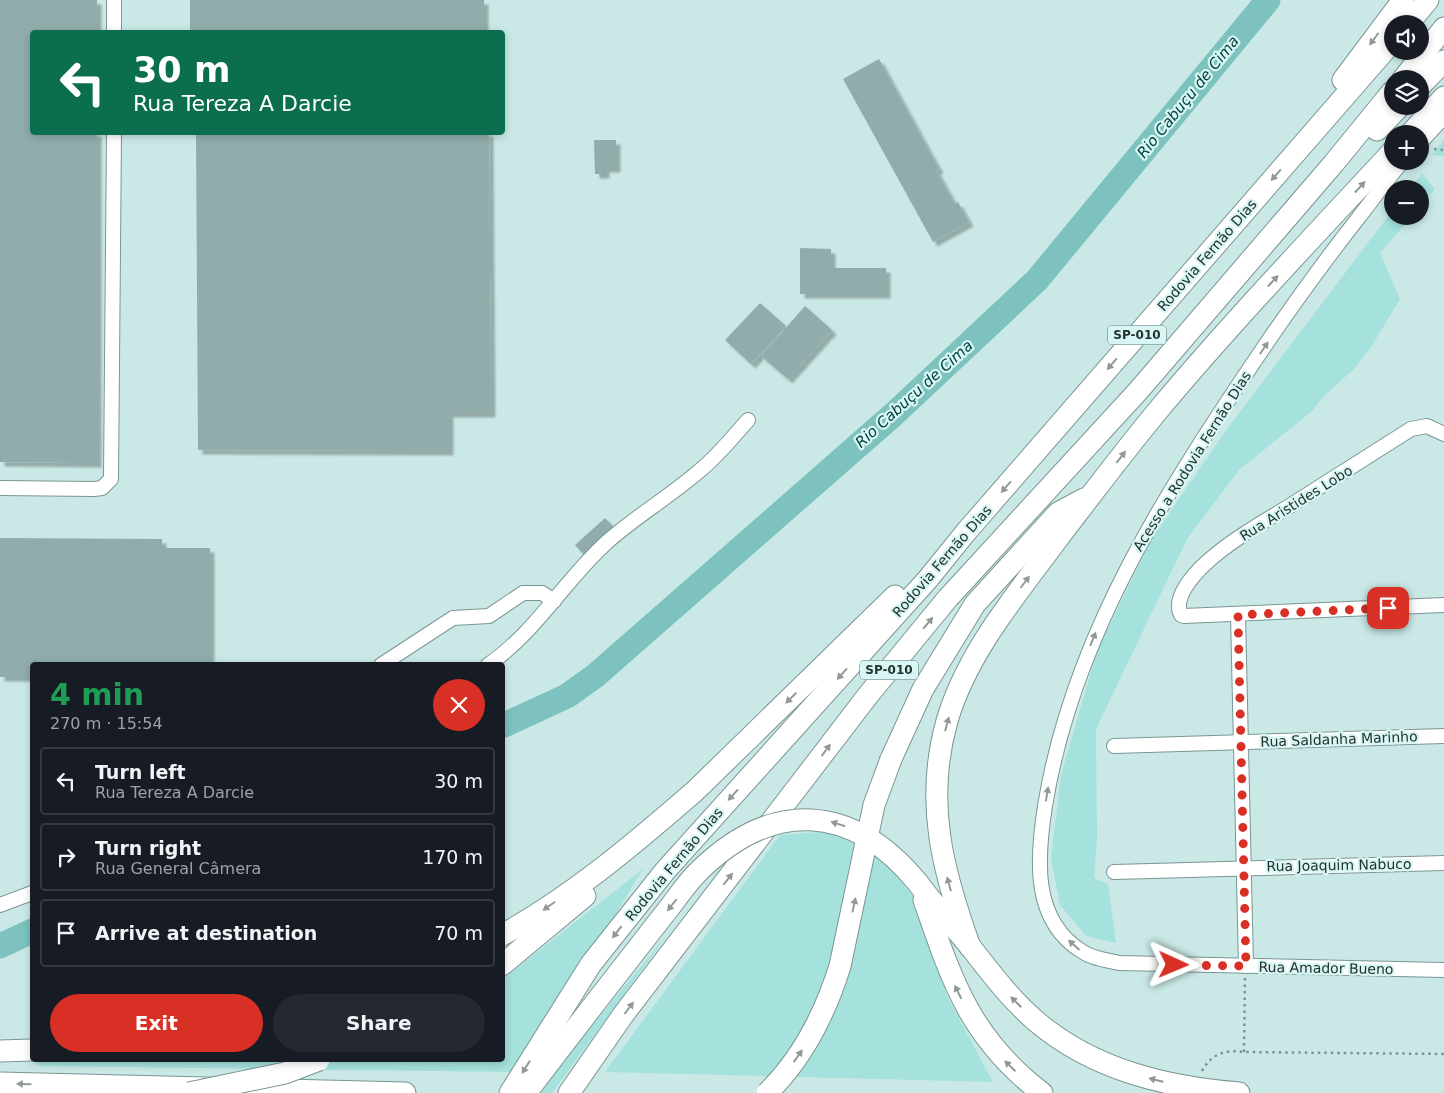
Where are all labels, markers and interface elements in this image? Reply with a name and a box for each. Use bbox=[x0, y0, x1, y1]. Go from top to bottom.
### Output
map controls bbox=[1384, 15, 1429, 225]
button: sound bbox=[1384, 15, 1429, 60]
water label: Rio Cabuçu de Cima bbox=[1133, 32, 1243, 162]
one-way arrow bbox=[1368, 32, 1379, 45]
icon: left bbox=[50, 50, 115, 115]
text: 30 m bbox=[133, 50, 230, 90]
button: layers bbox=[1384, 70, 1429, 115]
text: Rua Tereza A Darcie bbox=[133, 91, 352, 116]
button: + bbox=[1384, 125, 1429, 170]
one-way arrow bbox=[1271, 169, 1282, 181]
button: − bbox=[1384, 180, 1429, 225]
one-way arrow bbox=[1354, 182, 1366, 194]
street label: Rodovia Fernão Dias bbox=[1154, 196, 1260, 314]
one-way arrow bbox=[1267, 276, 1279, 288]
road number: SP-010 bbox=[1108, 326, 1166, 344]
water label: Rio Cabuçu de Cima bbox=[852, 337, 976, 451]
one-way arrow bbox=[1259, 341, 1268, 355]
one-way arrow bbox=[1107, 357, 1118, 370]
street label: Acesso a Rodovia Fernão Dias bbox=[1130, 368, 1254, 554]
one-way arrow bbox=[1116, 451, 1127, 464]
street label: Rua Aristides Lobo bbox=[1237, 462, 1355, 544]
one-way arrow bbox=[1000, 480, 1011, 493]
street label: Rodovia Fernão Dias bbox=[889, 502, 995, 620]
one-way arrow bbox=[1020, 576, 1031, 589]
pin bbox=[1367, 587, 1409, 629]
icon: arrive bbox=[1374, 594, 1402, 622]
one-way arrow bbox=[922, 617, 933, 630]
one-way arrow bbox=[1089, 631, 1097, 646]
road number: SP-010 bbox=[860, 660, 918, 680]
one-way arrow bbox=[836, 668, 848, 680]
text: 4 min bbox=[50, 677, 144, 712]
button: close bbox=[433, 679, 485, 731]
one-way arrow bbox=[785, 692, 797, 704]
text: 270 m · 15:54 bbox=[50, 714, 163, 733]
one-way arrow bbox=[944, 716, 952, 731]
street label: Rua Saldanha Marinho bbox=[1260, 728, 1418, 750]
one-way arrow bbox=[821, 743, 831, 757]
text: Turn left bbox=[95, 761, 186, 783]
icon: left bbox=[52, 767, 80, 795]
text: 30 m bbox=[434, 770, 483, 792]
text: Rua Tereza A Darcie bbox=[95, 783, 254, 802]
one-way arrow bbox=[1044, 786, 1052, 802]
one-way arrow bbox=[727, 789, 739, 801]
street label: Rodovia Fernão Dias bbox=[622, 804, 726, 924]
one-way arrow bbox=[831, 820, 846, 828]
text: Turn right bbox=[95, 837, 201, 859]
icon: right bbox=[52, 843, 80, 871]
text: 170 m bbox=[422, 846, 483, 868]
street label: Rua Joaquim Nabuco bbox=[1266, 856, 1412, 874]
text: Rua General Câmera bbox=[95, 859, 261, 878]
one-way arrow bbox=[722, 873, 733, 886]
one-way arrow bbox=[944, 877, 952, 892]
one-way arrow bbox=[850, 896, 858, 912]
one-way arrow bbox=[667, 898, 678, 911]
one-way arrow bbox=[542, 901, 556, 911]
icon: arrive bbox=[52, 919, 80, 947]
text: Arrive at destination bbox=[95, 922, 317, 944]
text: 70 m bbox=[434, 922, 483, 944]
one-way arrow bbox=[611, 925, 622, 938]
position arrow bbox=[1147, 938, 1199, 990]
one-way arrow bbox=[1069, 939, 1081, 951]
street label: Rua Amador Bueno bbox=[1258, 959, 1394, 977]
one-way arrow bbox=[954, 985, 962, 999]
button: Exit bbox=[50, 994, 263, 1052]
button: Share bbox=[273, 994, 485, 1052]
one-way arrow bbox=[1011, 996, 1023, 1008]
one-way arrow bbox=[623, 1002, 634, 1015]
one-way arrow bbox=[793, 1049, 803, 1063]
one-way arrow bbox=[521, 1060, 531, 1074]
one-way arrow bbox=[1004, 1060, 1016, 1072]
one-way arrow bbox=[1148, 1076, 1163, 1084]
one-way arrow bbox=[16, 1080, 32, 1088]

